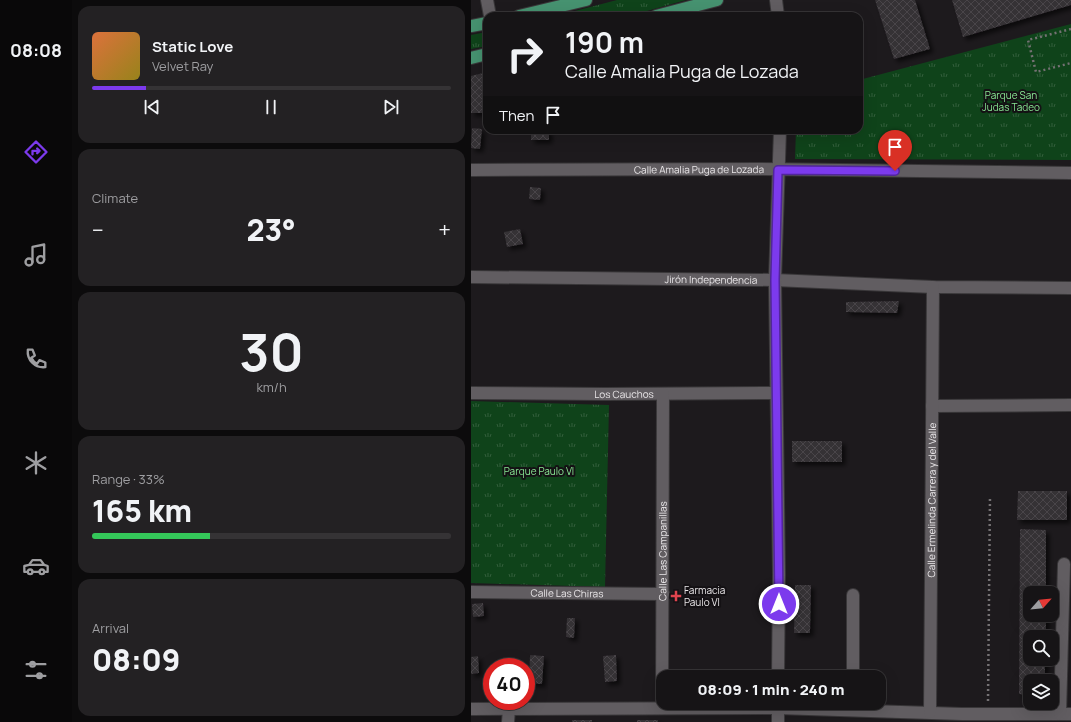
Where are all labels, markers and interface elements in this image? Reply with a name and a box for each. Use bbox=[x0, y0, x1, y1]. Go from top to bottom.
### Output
text: 190 m bbox=[565, 23, 644, 61]
icon: right bbox=[499, 28, 551, 80]
text: Static Love bbox=[152, 36, 233, 57]
text: 08:08 bbox=[10, 38, 62, 62]
text: Velvet Ray bbox=[152, 57, 213, 75]
text: Calle Amalia Puga de Lozada bbox=[565, 59, 799, 83]
park label: Parque San Judas Tadeo bbox=[982, 88, 1040, 114]
icon: previous bbox=[141, 96, 163, 118]
icon: pause bbox=[260, 96, 282, 118]
icon: next bbox=[380, 96, 402, 118]
icon: arrive bbox=[542, 104, 564, 126]
text: Then bbox=[499, 105, 534, 126]
pin bbox=[878, 130, 912, 171]
icon: arrive bbox=[884, 136, 906, 158]
icon: directions bbox=[22, 138, 50, 166]
street label: Calle Amalia Puga de Lozada bbox=[634, 162, 764, 176]
text: Climate bbox=[92, 189, 138, 207]
text: 23° bbox=[246, 209, 296, 250]
text: − bbox=[92, 215, 104, 245]
text: + bbox=[438, 215, 451, 245]
icon: music bbox=[22, 241, 50, 269]
street label: Jirón Independencia bbox=[665, 272, 757, 287]
text: 30 bbox=[239, 316, 304, 387]
icon: phone bbox=[22, 345, 50, 373]
text: km/h bbox=[256, 378, 287, 396]
street label: Los Cauchos bbox=[594, 387, 654, 401]
street label: Calle Ermelinda Carrera y del Valle bbox=[924, 422, 939, 577]
icon: climate bbox=[22, 449, 50, 477]
park label: Parque Paulo Vl bbox=[504, 464, 574, 478]
text: Range · 33% bbox=[92, 470, 165, 488]
text: 165 km bbox=[92, 490, 192, 531]
street label: Calle Las Campanillas bbox=[655, 501, 670, 601]
icon: car bbox=[22, 552, 50, 580]
place label: Farmacia Paulo VI bbox=[684, 583, 725, 609]
position arrow bbox=[758, 583, 800, 625]
street label: Calle Las Chiras bbox=[530, 586, 604, 600]
north arrow bbox=[1023, 586, 1059, 622]
map controls bbox=[1023, 586, 1059, 710]
marker: Farmacia Paulo VI bbox=[671, 591, 681, 601]
text: Arrival bbox=[92, 619, 129, 637]
button: search bbox=[1023, 630, 1059, 666]
text: 08:09 bbox=[92, 639, 181, 680]
icon: filters bbox=[22, 656, 50, 684]
speed limit sign: 40 bbox=[483, 658, 535, 710]
button: layers bbox=[1023, 674, 1059, 710]
text: 08:09 · 1 min · 240 m bbox=[697, 679, 845, 700]

